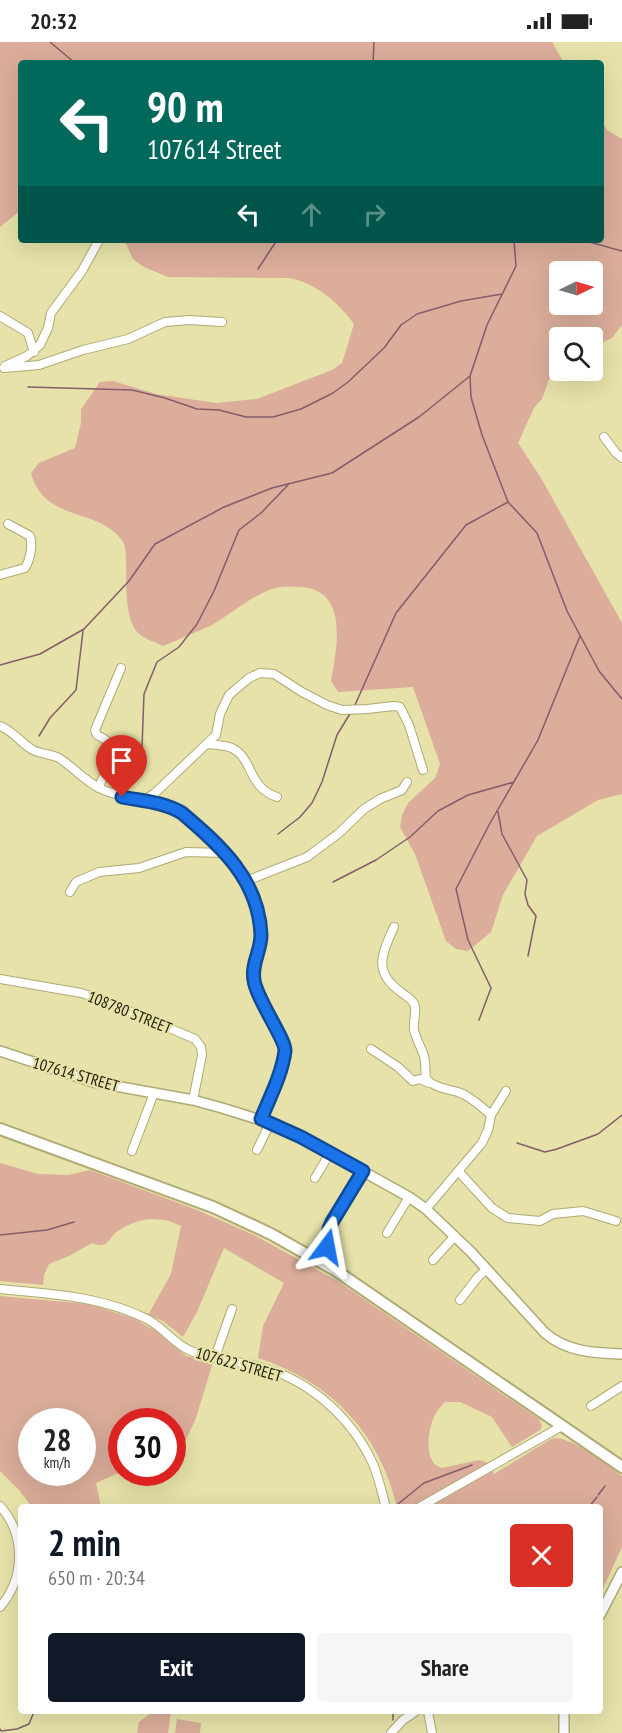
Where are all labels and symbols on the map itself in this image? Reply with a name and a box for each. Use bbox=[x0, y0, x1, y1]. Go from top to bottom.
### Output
north arrow bbox=[549, 261, 603, 315]
pin bbox=[96, 735, 147, 797]
street label: 108780 STREET bbox=[85, 986, 175, 1038]
street label: 107614 STREET bbox=[30, 1052, 122, 1096]
position arrow bbox=[295, 1215, 359, 1279]
street label: 107622 STREET bbox=[193, 1342, 285, 1386]
speed limit sign: 30 bbox=[108, 1408, 186, 1486]

